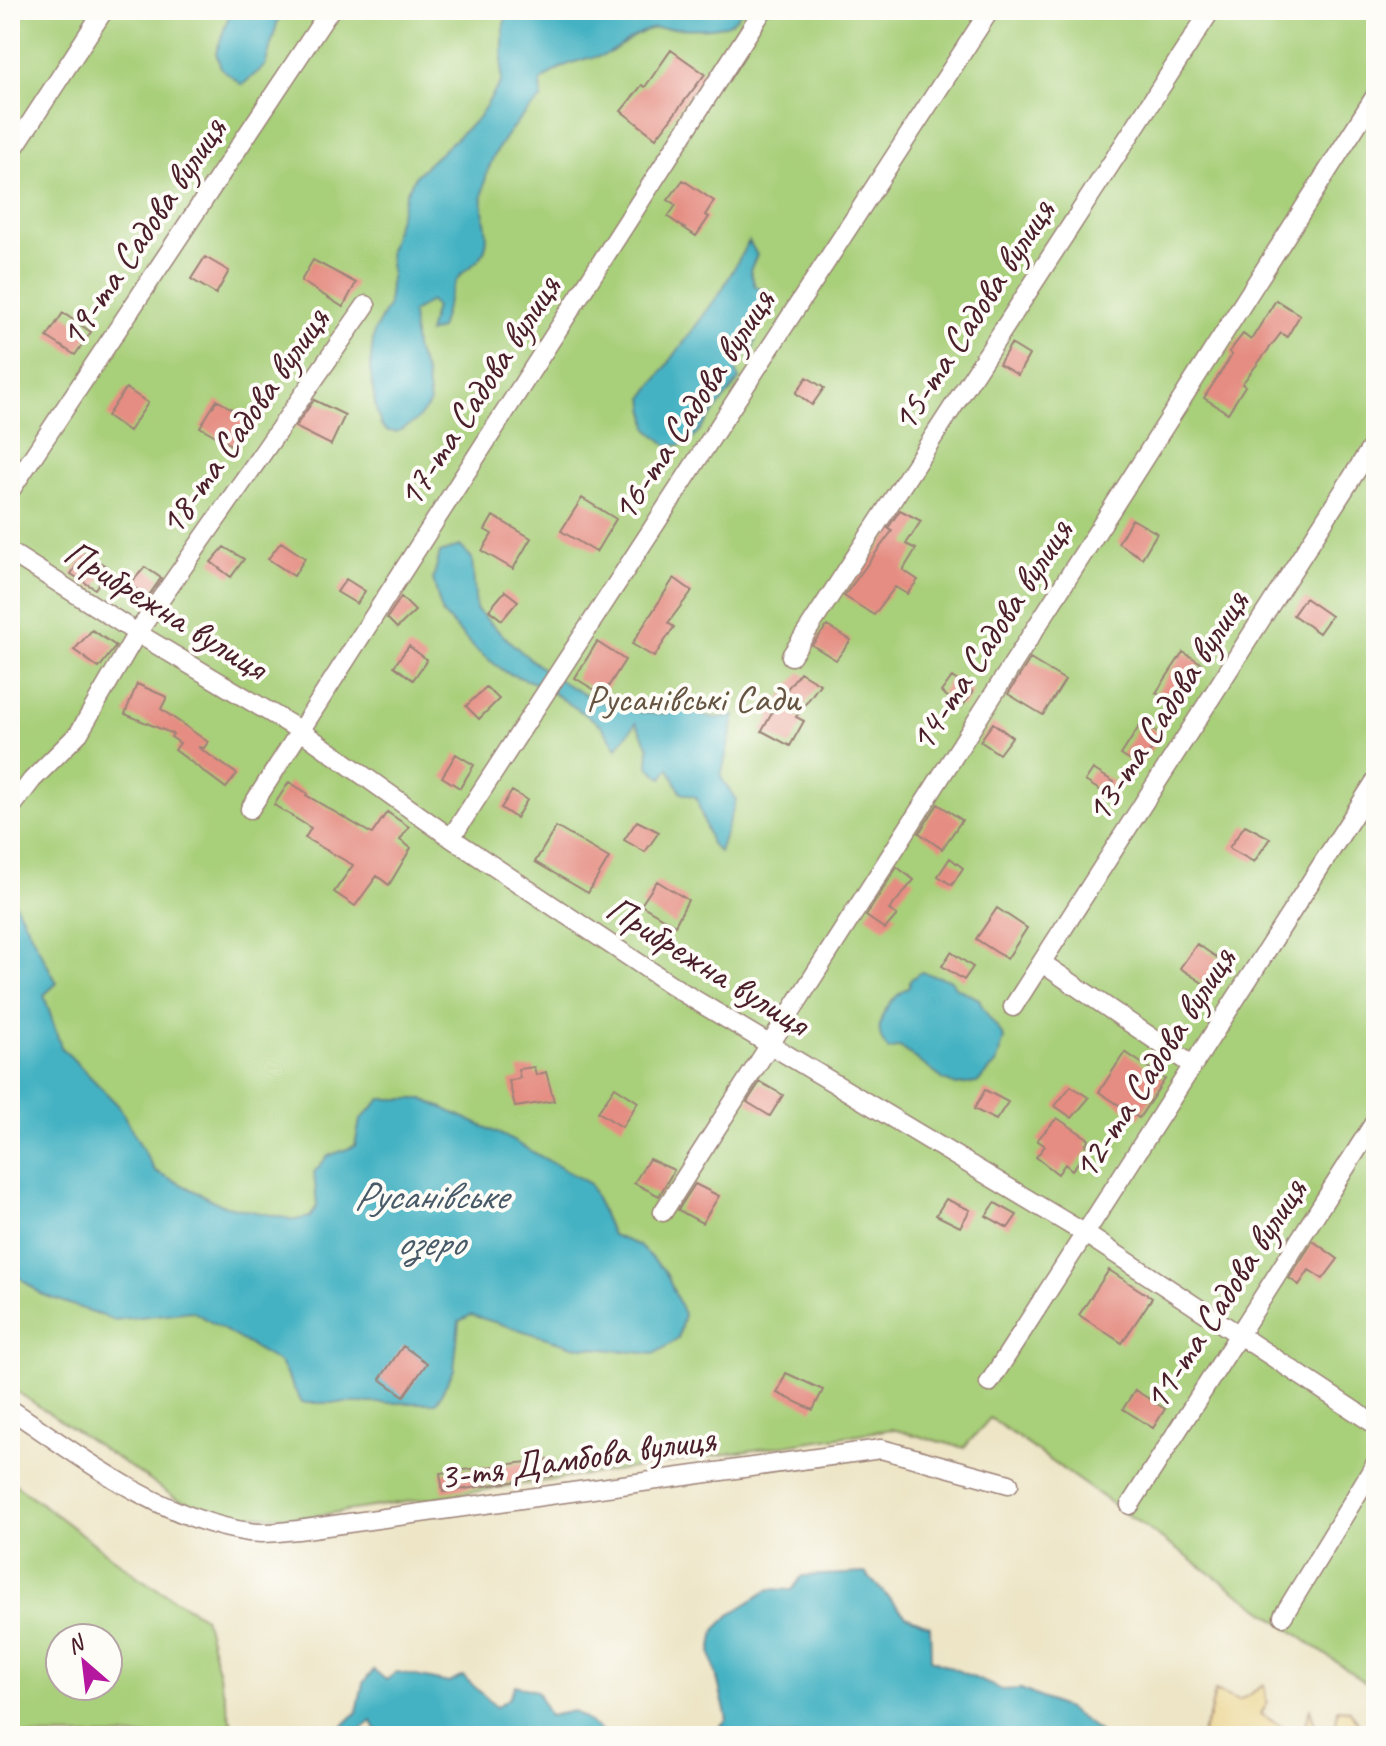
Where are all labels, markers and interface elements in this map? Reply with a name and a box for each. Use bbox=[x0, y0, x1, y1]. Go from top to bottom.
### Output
street label: 19-та Садова вулиця bbox=[48, 107, 237, 356]
street label: 15-та Садова вулиця bbox=[880, 189, 1066, 440]
street label: 17-та Садова вулиця bbox=[386, 265, 572, 516]
street label: 16-та Садова вулиця bbox=[600, 279, 786, 530]
street label: 18-та Садова вулиця bbox=[147, 297, 340, 544]
street label: 14-та Садова вулиця bbox=[898, 509, 1084, 760]
street label: Прибрежна вулиця bbox=[56, 528, 278, 692]
street label: 13-та Садова вулиця bbox=[1074, 580, 1260, 831]
park label: Русанівські Сади bbox=[586, 675, 802, 722]
street label: Прибрежна вулиця bbox=[598, 884, 820, 1048]
street label: 12-та Садова вулиця bbox=[1061, 937, 1247, 1188]
street label: 11-та Садова вулиця bbox=[1132, 1168, 1318, 1419]
water label: Русанівське озеро bbox=[354, 1171, 512, 1267]
street label: 3-тя Дамбова вулиця bbox=[436, 1415, 719, 1500]
north arrow bbox=[44, 1622, 124, 1702]
text: N bbox=[62, 1628, 91, 1661]

